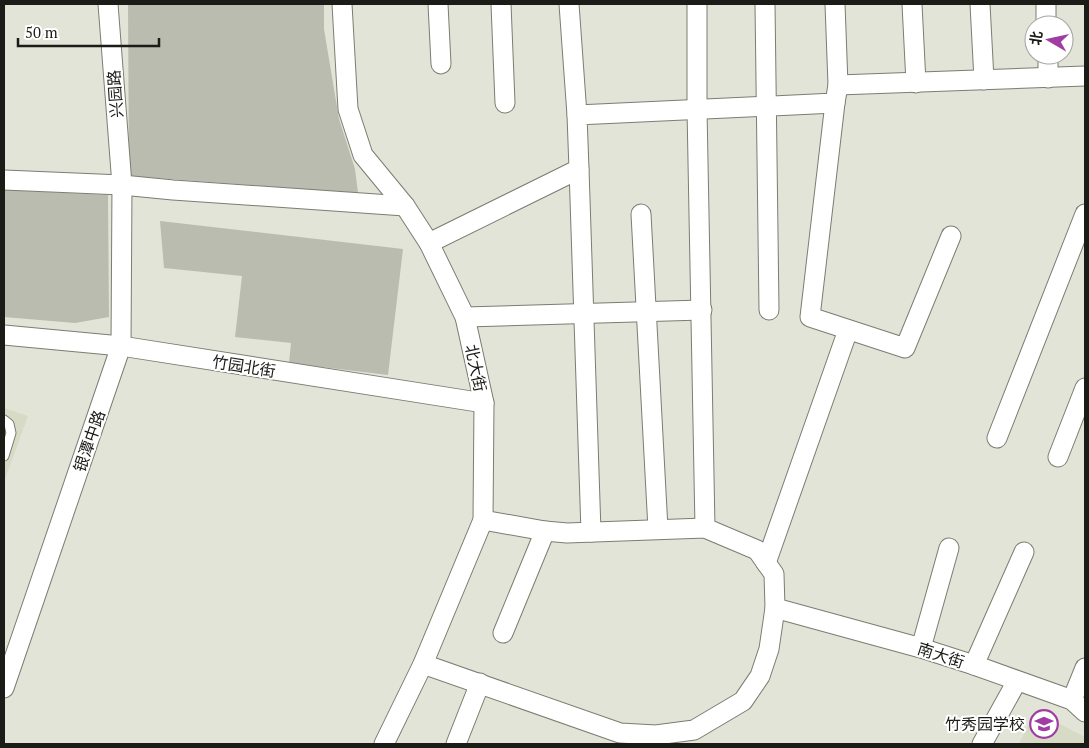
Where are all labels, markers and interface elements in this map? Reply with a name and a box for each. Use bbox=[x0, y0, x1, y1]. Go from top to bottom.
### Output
scale bar bbox=[18, 15, 159, 47]
north arrow bbox=[1024, 15, 1074, 65]
text: 50 m bbox=[25, 22, 58, 42]
text: 北 bbox=[1025, 29, 1046, 46]
street label: 兴园路 bbox=[102, 69, 128, 119]
street label: 北大街 bbox=[460, 342, 492, 394]
street label: 竹园北街 bbox=[211, 350, 277, 382]
street label: 银潭中路 bbox=[68, 407, 110, 475]
street label: 南大街 bbox=[915, 637, 967, 673]
school or university icon: 竹秀园学校 bbox=[1029, 709, 1059, 739]
place label: 竹秀园学校 bbox=[945, 713, 1025, 735]

